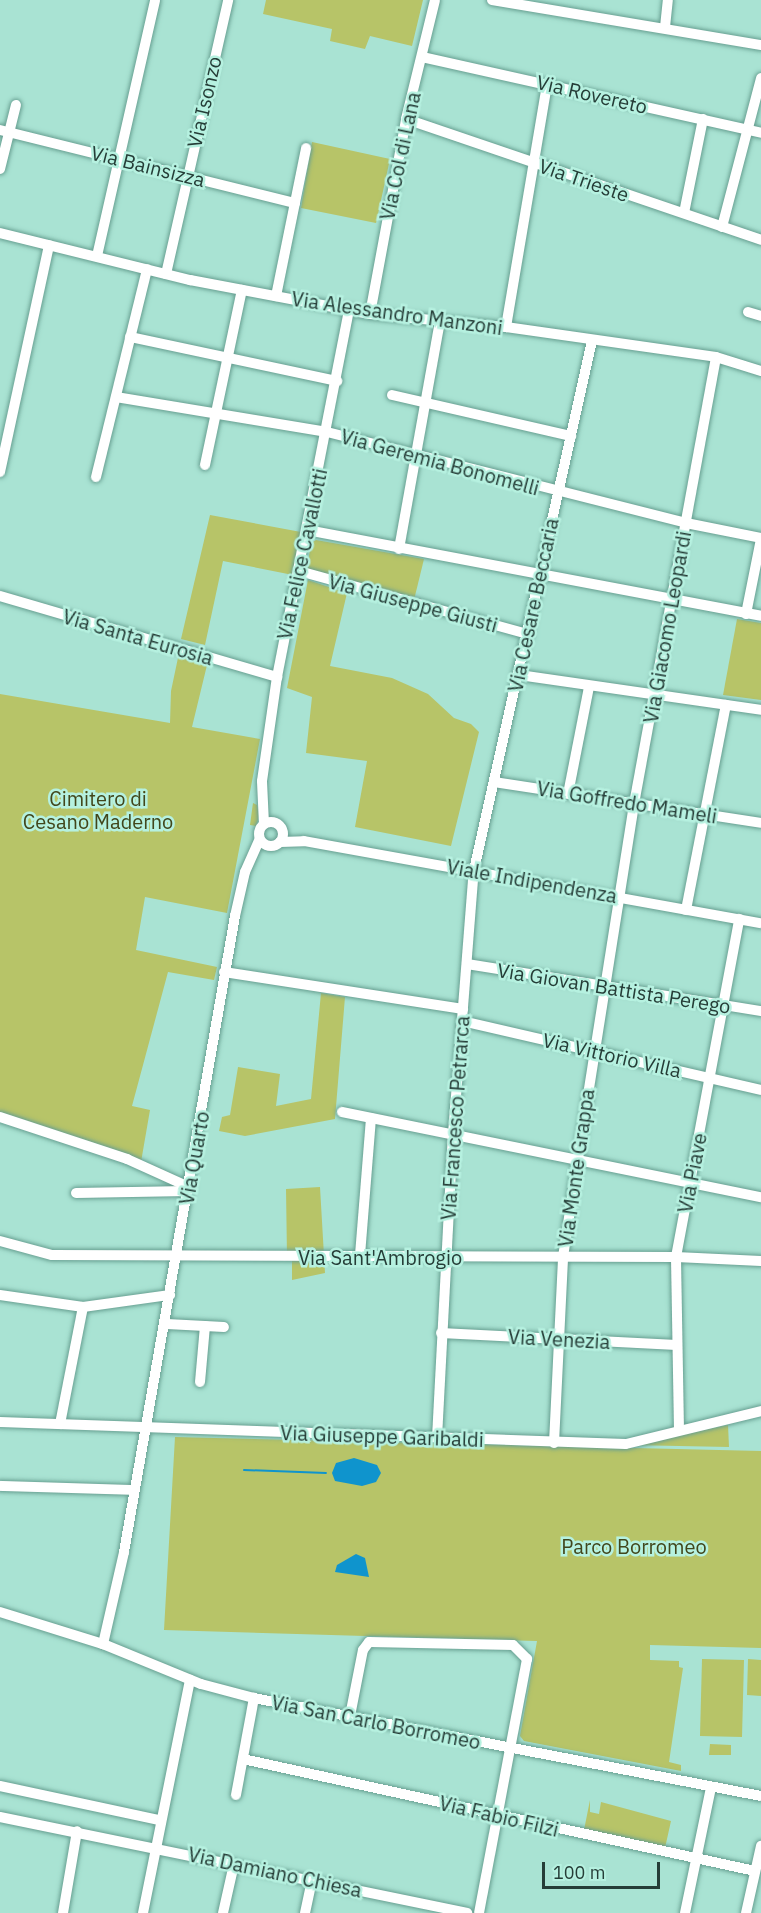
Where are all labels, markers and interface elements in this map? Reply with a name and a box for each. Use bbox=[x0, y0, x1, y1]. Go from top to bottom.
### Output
street label: Via Isonzo bbox=[182, 54, 226, 150]
street label: Via Rovereto bbox=[534, 70, 650, 118]
street label: Via Col di Lana bbox=[375, 90, 425, 222]
street label: Via Bainsizza bbox=[88, 140, 208, 192]
street label: Via Trieste bbox=[536, 153, 632, 207]
street label: Via Alessandro Manzoni bbox=[290, 286, 504, 340]
street label: Via Geremia Bonomelli bbox=[338, 424, 542, 500]
street label: Via Felice Cavallotti bbox=[272, 466, 332, 642]
street label: Via Cesare Beccaria bbox=[503, 516, 563, 694]
street label: Via Giacomo Leopardi bbox=[638, 529, 696, 725]
street label: Via Giuseppe Giusti bbox=[326, 569, 500, 637]
street label: Via Santa Eurosia bbox=[60, 604, 216, 670]
street label: Via Goffredo Mameli bbox=[535, 776, 719, 828]
park label: Cimitero di Cesano Maderno bbox=[23, 787, 173, 834]
street label: Viale Indipendenza bbox=[445, 854, 619, 908]
street label: Via Giovan Battista Perego bbox=[496, 958, 732, 1018]
street label: Via Francesco Petrarca bbox=[436, 1015, 474, 1221]
street label: Via Vittorio Villa bbox=[540, 1027, 684, 1083]
street label: Via Monte Grappa bbox=[553, 1087, 599, 1249]
street label: Via Quarto bbox=[174, 1109, 214, 1207]
street label: Via Piave bbox=[673, 1131, 711, 1215]
street label: Via Sant'Ambrogio bbox=[298, 1245, 462, 1269]
street label: Via Venezia bbox=[507, 1324, 611, 1354]
street label: Via Giuseppe Garibaldi bbox=[280, 1420, 484, 1452]
park label: Parco Borromeo bbox=[561, 1534, 707, 1558]
street label: Via San Carlo Borromeo bbox=[269, 1690, 483, 1754]
street label: Via Fabio Filzi bbox=[437, 1791, 561, 1841]
street label: Via Damiano Chiesa bbox=[186, 1842, 364, 1902]
scale bar bbox=[545, 1850, 664, 1888]
text: 100 m bbox=[553, 1861, 605, 1884]

